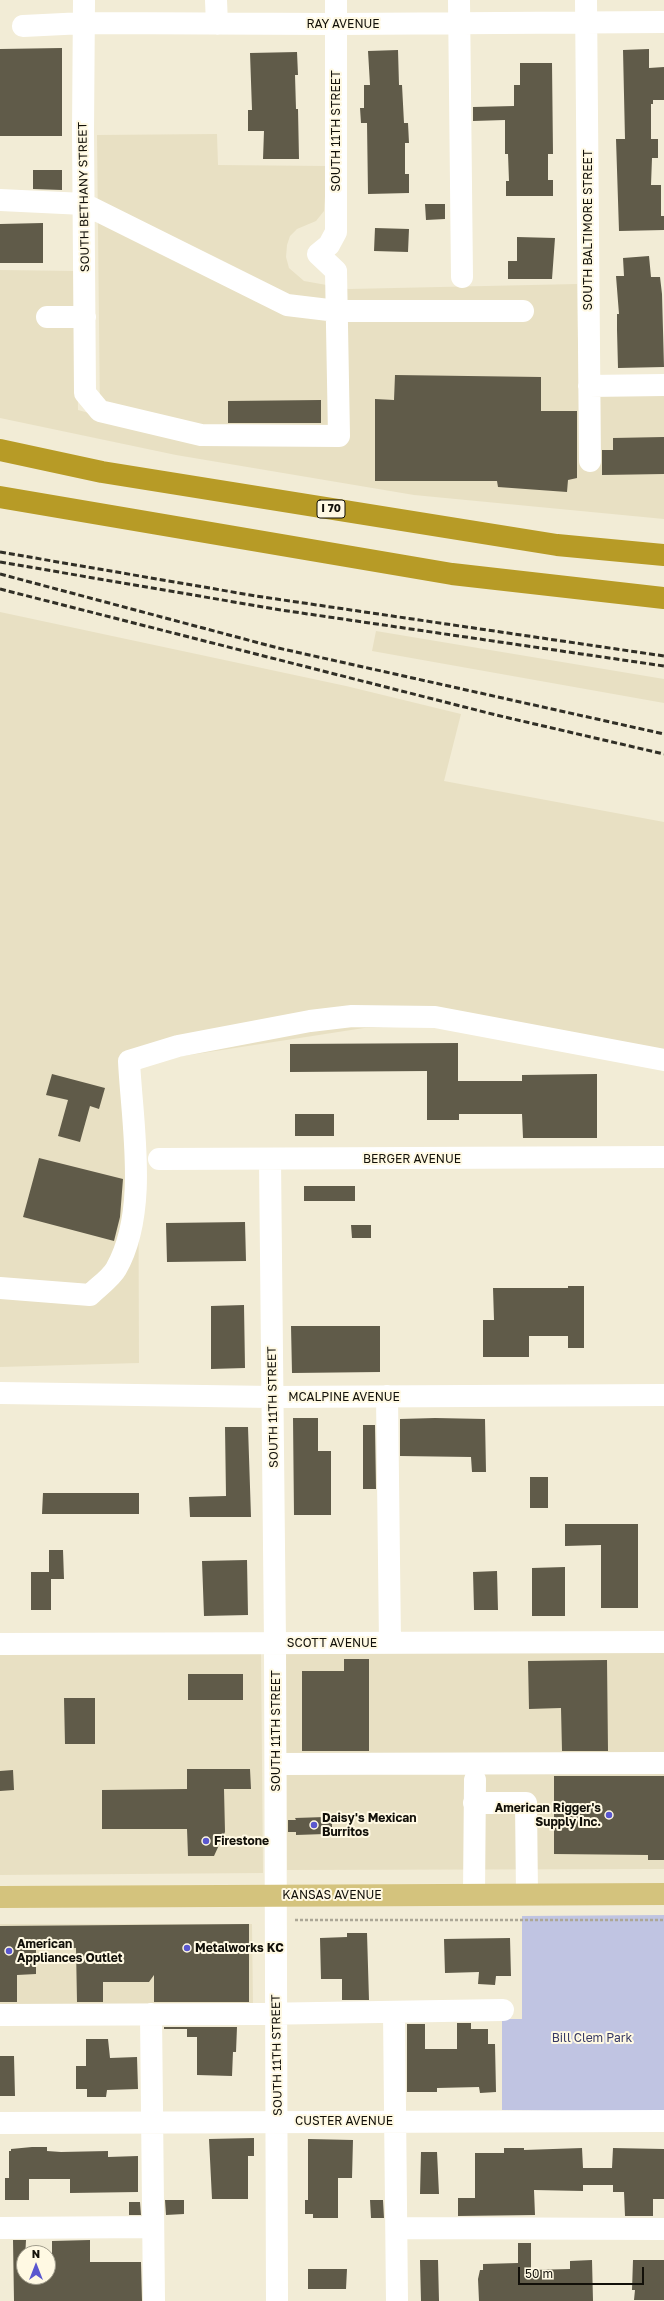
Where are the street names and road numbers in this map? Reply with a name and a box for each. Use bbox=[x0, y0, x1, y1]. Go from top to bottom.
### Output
street label: RAY AVENUE bbox=[306, 17, 380, 31]
street label: SOUTH 11TH STREET bbox=[329, 70, 343, 192]
street label: SOUTH BETHANY STREET bbox=[75, 122, 93, 272]
street label: SOUTH BALTIMORE STREET bbox=[581, 150, 595, 310]
road number: I 70 bbox=[317, 500, 345, 518]
street label: BERGER AVENUE bbox=[363, 1152, 461, 1166]
street label: SOUTH 11TH STREET bbox=[265, 1346, 281, 1468]
street label: MCALPINE AVENUE bbox=[288, 1390, 400, 1404]
street label: SCOTT AVENUE bbox=[287, 1636, 377, 1650]
street label: SOUTH 11TH STREET bbox=[269, 1670, 283, 1792]
street label: KANSAS AVENUE bbox=[282, 1888, 382, 1902]
street label: SOUTH 11TH STREET bbox=[269, 1994, 285, 2116]
street label: CUSTER AVENUE bbox=[295, 2114, 393, 2128]

